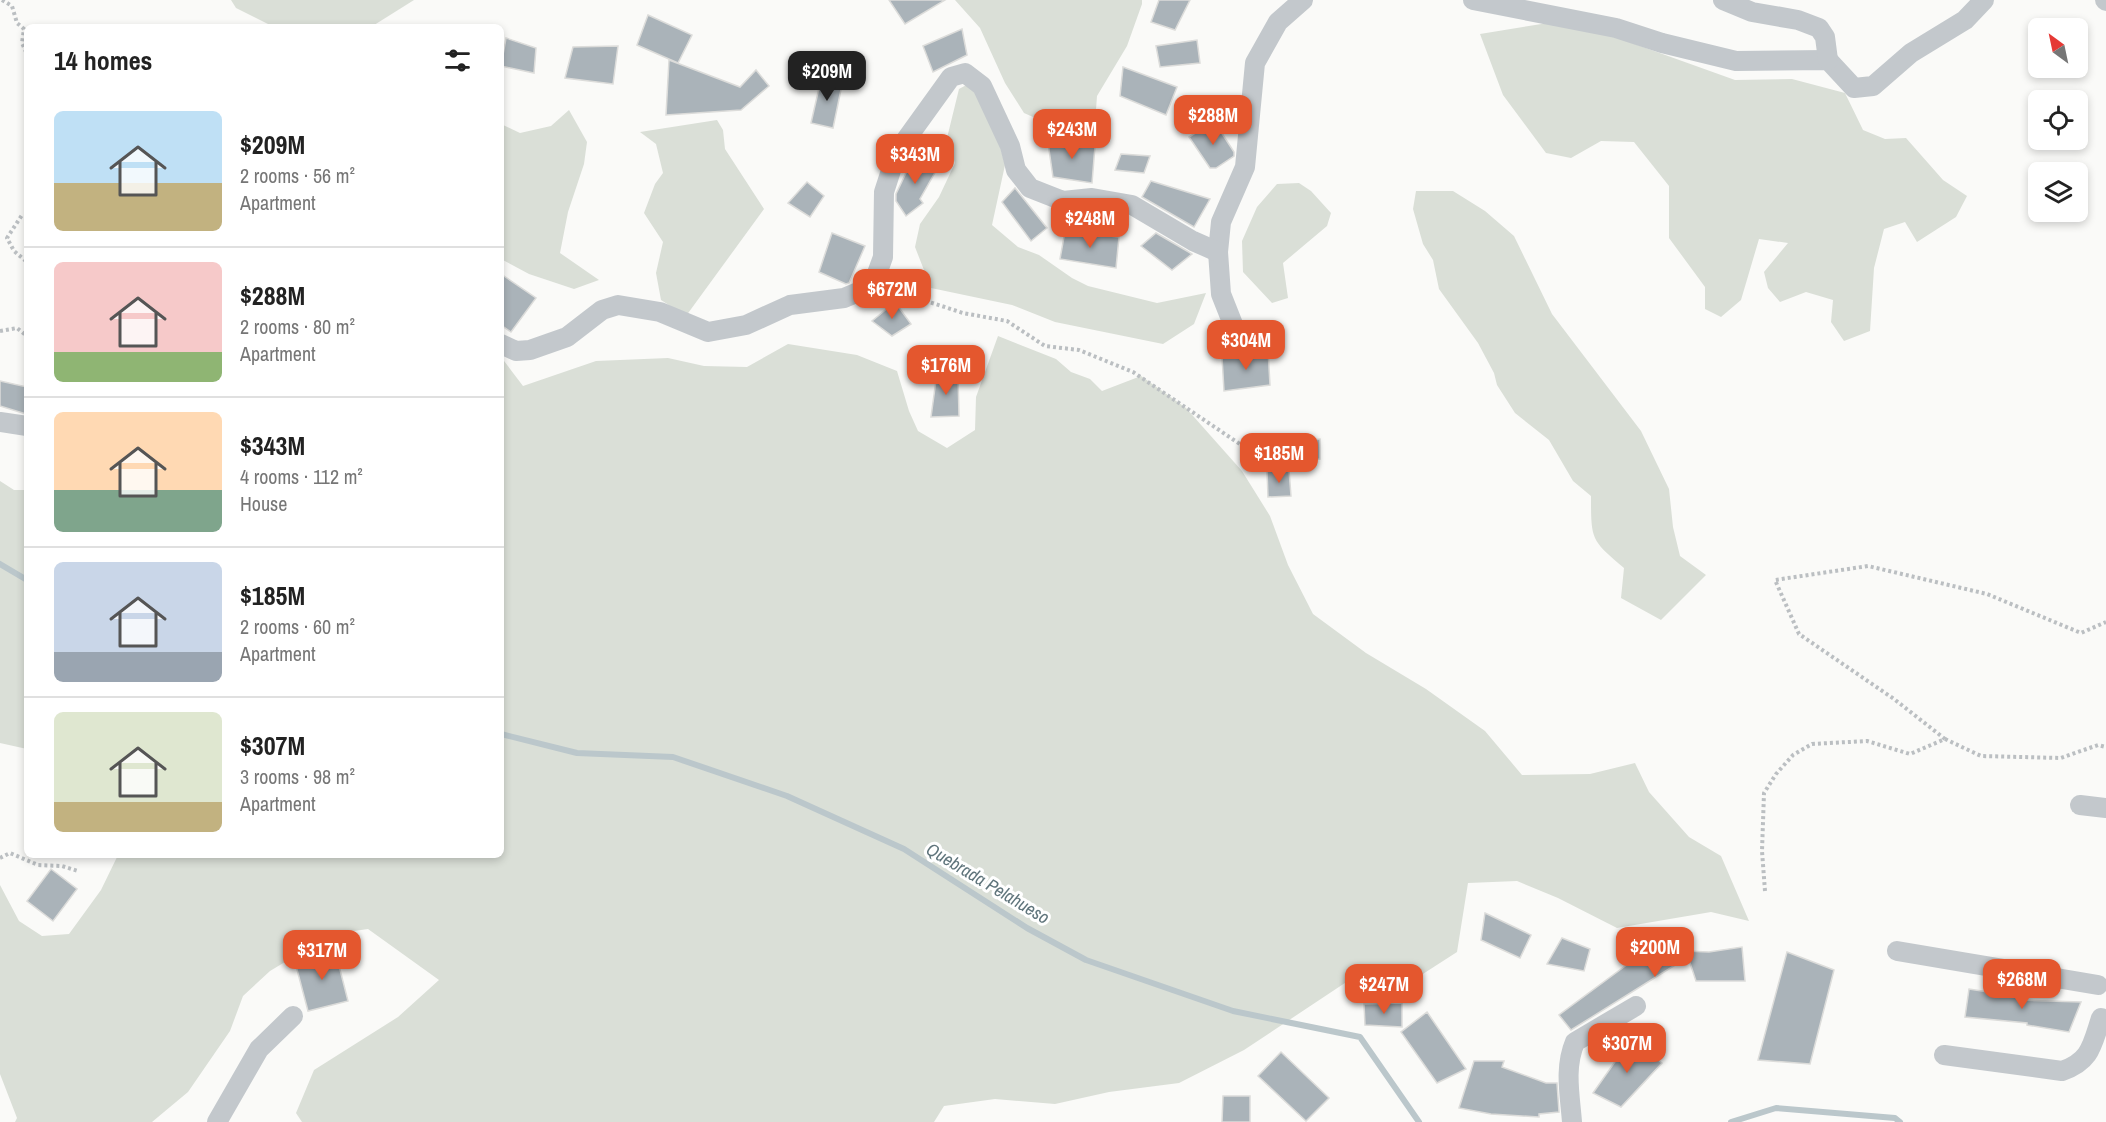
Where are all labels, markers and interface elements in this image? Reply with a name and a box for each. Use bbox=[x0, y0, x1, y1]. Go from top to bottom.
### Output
north arrow bbox=[2028, 18, 2088, 78]
map controls bbox=[2028, 18, 2088, 222]
text: 14 homes bbox=[54, 43, 152, 78]
icon: filters bbox=[441, 44, 474, 77]
pin: $209M bbox=[785, 51, 869, 102]
text: $209M bbox=[802, 57, 852, 84]
button: locate bbox=[2028, 90, 2088, 150]
pin: $288M bbox=[1171, 95, 1255, 146]
text: $288M bbox=[1188, 101, 1238, 128]
pin: $243M bbox=[1030, 109, 1114, 160]
text: $243M bbox=[1047, 115, 1097, 142]
text: $209M bbox=[240, 127, 305, 162]
pin: $343M bbox=[873, 134, 957, 185]
icon: home bbox=[102, 135, 174, 207]
text: $343M bbox=[890, 140, 940, 167]
text: 2 rooms · 56 m² bbox=[240, 162, 355, 189]
button: layers bbox=[2028, 162, 2088, 222]
text: Apartment bbox=[240, 189, 316, 216]
pin: $248M bbox=[1048, 198, 1132, 249]
text: $248M bbox=[1065, 204, 1115, 231]
pin: $672M bbox=[850, 269, 934, 320]
text: $672M bbox=[867, 275, 917, 302]
text: $288M bbox=[240, 278, 305, 313]
icon: home bbox=[102, 286, 174, 358]
text: 2 rooms · 80 m² bbox=[240, 313, 355, 340]
pin: $304M bbox=[1204, 320, 1288, 371]
text: $304M bbox=[1221, 326, 1271, 353]
text: Apartment bbox=[240, 340, 316, 367]
pin: $176M bbox=[904, 345, 988, 396]
text: $176M bbox=[921, 351, 971, 378]
text: $343M bbox=[240, 428, 305, 463]
pin: $185M bbox=[1237, 433, 1321, 484]
icon: home bbox=[102, 436, 174, 508]
text: $185M bbox=[1254, 439, 1304, 466]
text: 4 rooms · 112 m² bbox=[240, 463, 363, 490]
text: House bbox=[240, 490, 287, 517]
text: $185M bbox=[240, 578, 305, 613]
icon: home bbox=[102, 586, 174, 658]
text: 2 rooms · 60 m² bbox=[240, 613, 355, 640]
text: Apartment bbox=[240, 640, 316, 667]
text: $307M bbox=[240, 728, 305, 763]
icon: home bbox=[102, 736, 174, 808]
text: 3 rooms · 98 m² bbox=[240, 763, 355, 790]
text: Apartment bbox=[240, 790, 316, 817]
water label: Quebrada Pelahueso bbox=[922, 836, 1054, 930]
pin: $200M bbox=[1613, 927, 1697, 978]
pin: $317M bbox=[280, 930, 364, 981]
text: $200M bbox=[1630, 933, 1680, 960]
text: $317M bbox=[297, 936, 347, 963]
pin: $268M bbox=[1980, 959, 2064, 1010]
pin: $247M bbox=[1342, 964, 1426, 1015]
text: $268M bbox=[1997, 965, 2047, 992]
text: $247M bbox=[1359, 970, 1409, 997]
pin: $307M bbox=[1585, 1023, 1669, 1074]
text: $307M bbox=[1602, 1029, 1652, 1056]

